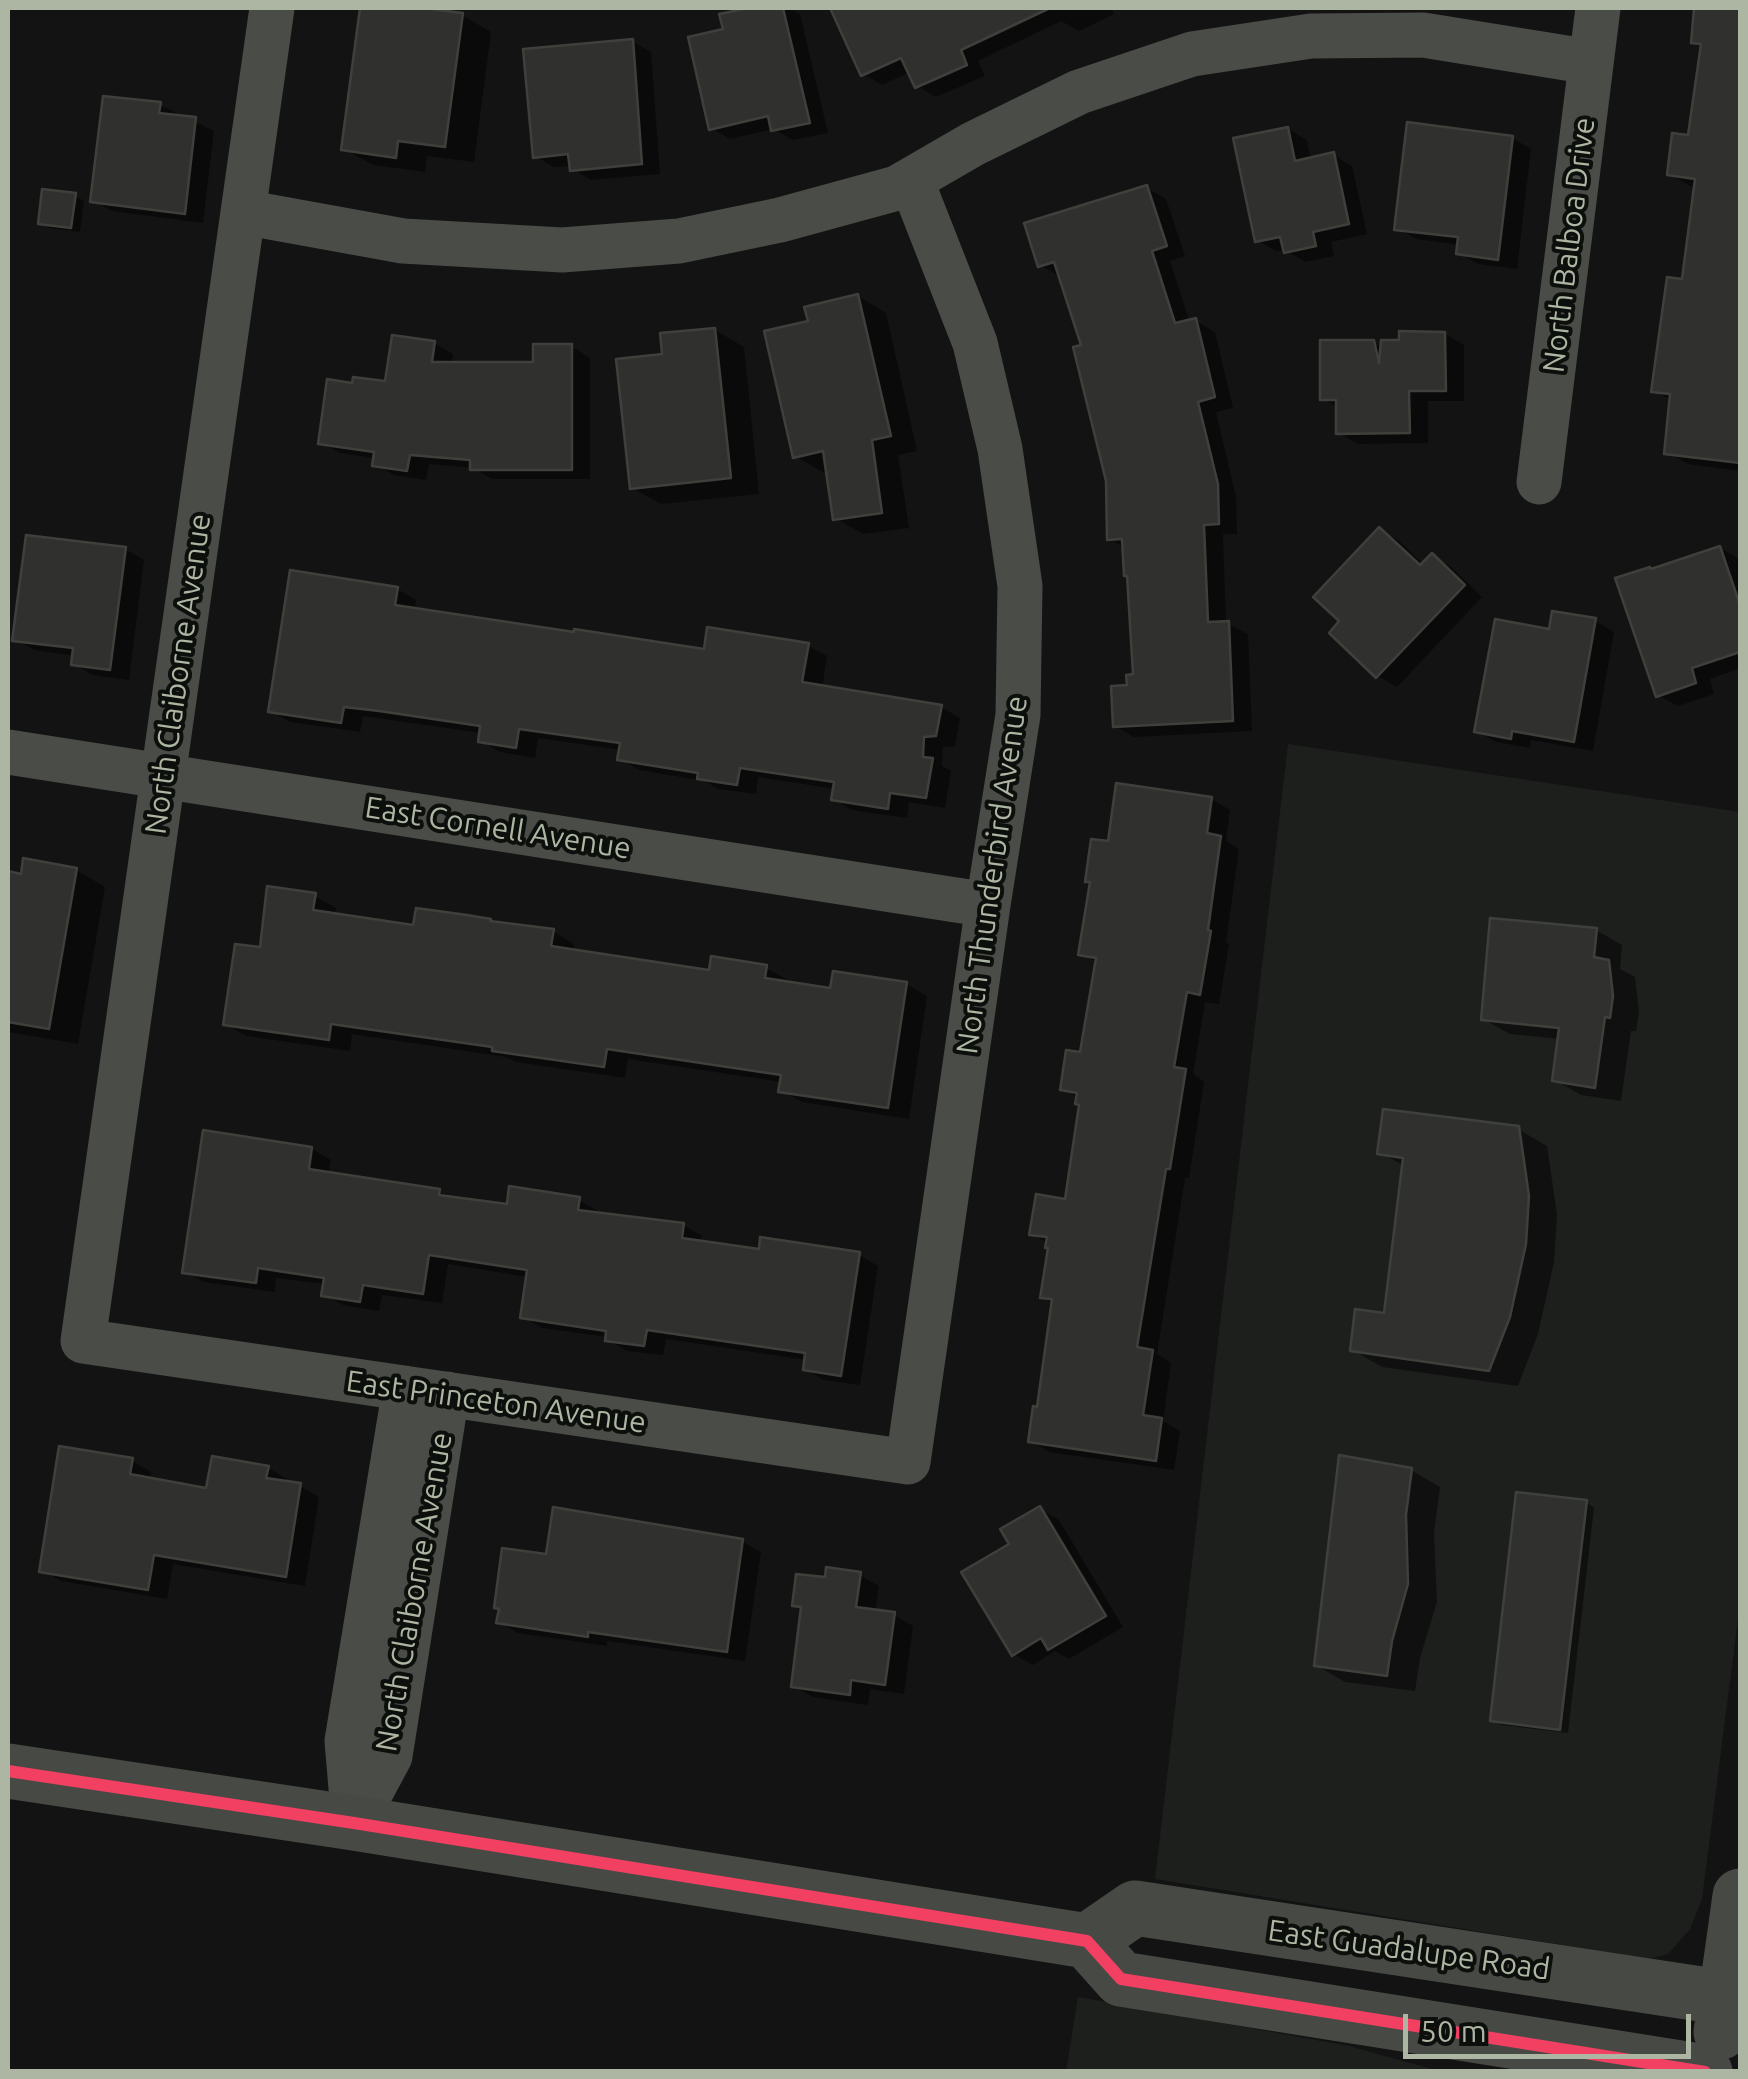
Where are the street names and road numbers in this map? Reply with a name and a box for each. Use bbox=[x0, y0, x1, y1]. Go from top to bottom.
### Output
street label: North Balboa Drive bbox=[1535, 115, 1603, 375]
street label: North Claiborne Avenue bbox=[138, 511, 218, 837]
street label: North Thunderbird Avenue bbox=[949, 694, 1035, 1056]
street label: East Cornell Avenue bbox=[363, 789, 633, 867]
street label: East Princeton Avenue bbox=[344, 1363, 648, 1441]
street label: North Claiborne Avenue bbox=[368, 1430, 460, 1754]
street label: East Guadalupe Road bbox=[1266, 1912, 1552, 1988]

